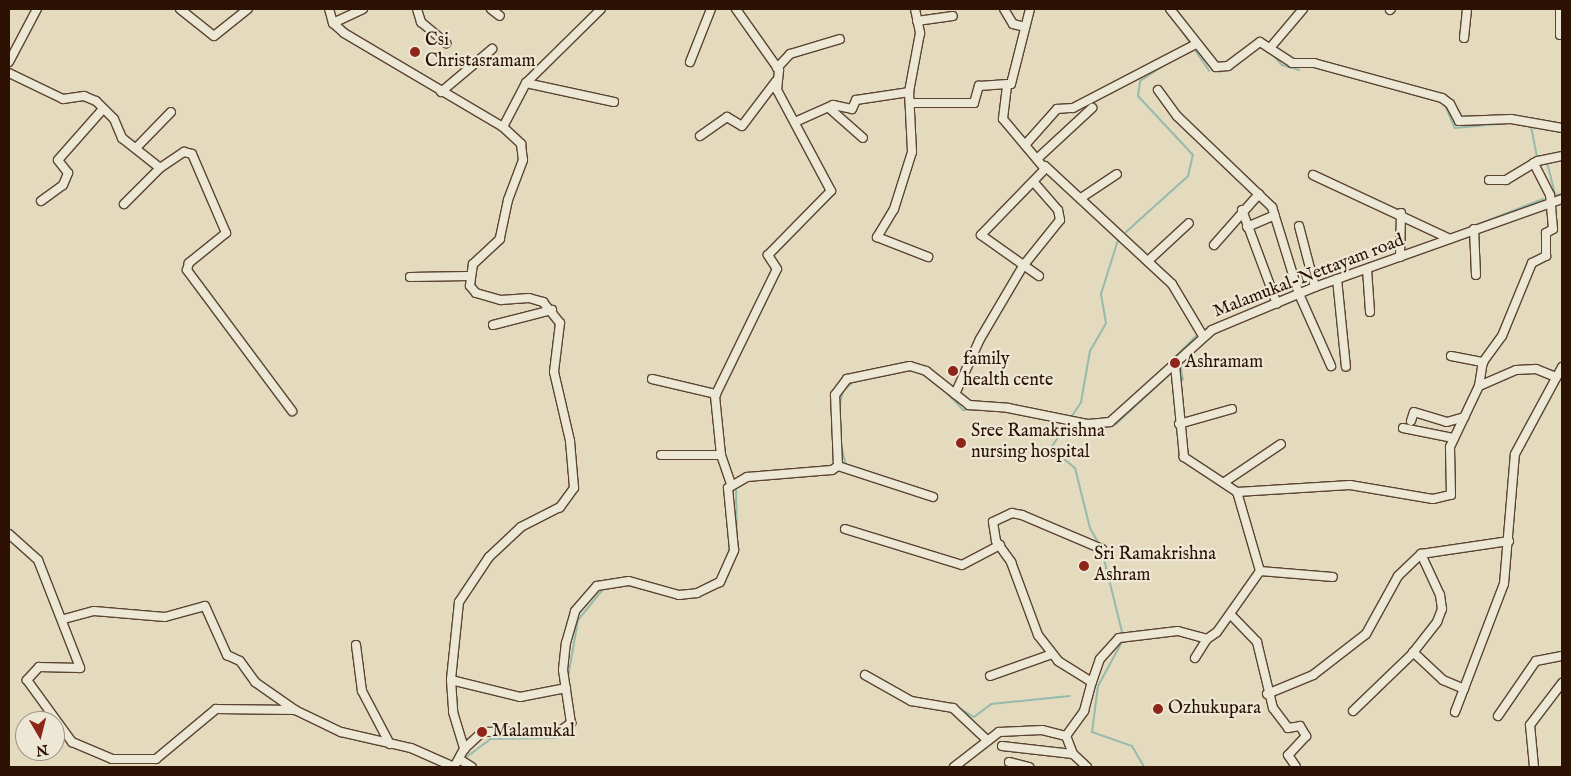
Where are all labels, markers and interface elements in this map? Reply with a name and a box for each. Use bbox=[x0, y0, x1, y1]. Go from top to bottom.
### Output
place label: Csi Christasramam bbox=[425, 31, 535, 74]
marker: Csi Christasramam bbox=[409, 46, 421, 58]
street label: Malamukal-Nettayam road bbox=[1211, 231, 1407, 323]
place label: family health cente bbox=[963, 350, 1053, 392]
place label: Ashramam bbox=[1185, 352, 1263, 374]
marker: Ashramam bbox=[1169, 357, 1181, 369]
marker: family health cente bbox=[947, 365, 959, 377]
place label: Sree Ramakrishna nursing hospital bbox=[971, 422, 1105, 464]
marker: Sree Ramakrishna nursing hospital bbox=[955, 437, 967, 449]
place label: Sri Ramakrishna Ashram bbox=[1094, 545, 1216, 588]
marker: Sri Ramakrishna Ashram bbox=[1078, 560, 1090, 572]
place label: Ozhukupara bbox=[1168, 698, 1261, 720]
marker: Ozhukupara bbox=[1152, 703, 1164, 715]
north arrow bbox=[15, 711, 65, 761]
place label: Malamukal bbox=[492, 721, 575, 743]
marker: Malamukal bbox=[476, 726, 488, 738]
text: N bbox=[35, 740, 49, 760]

